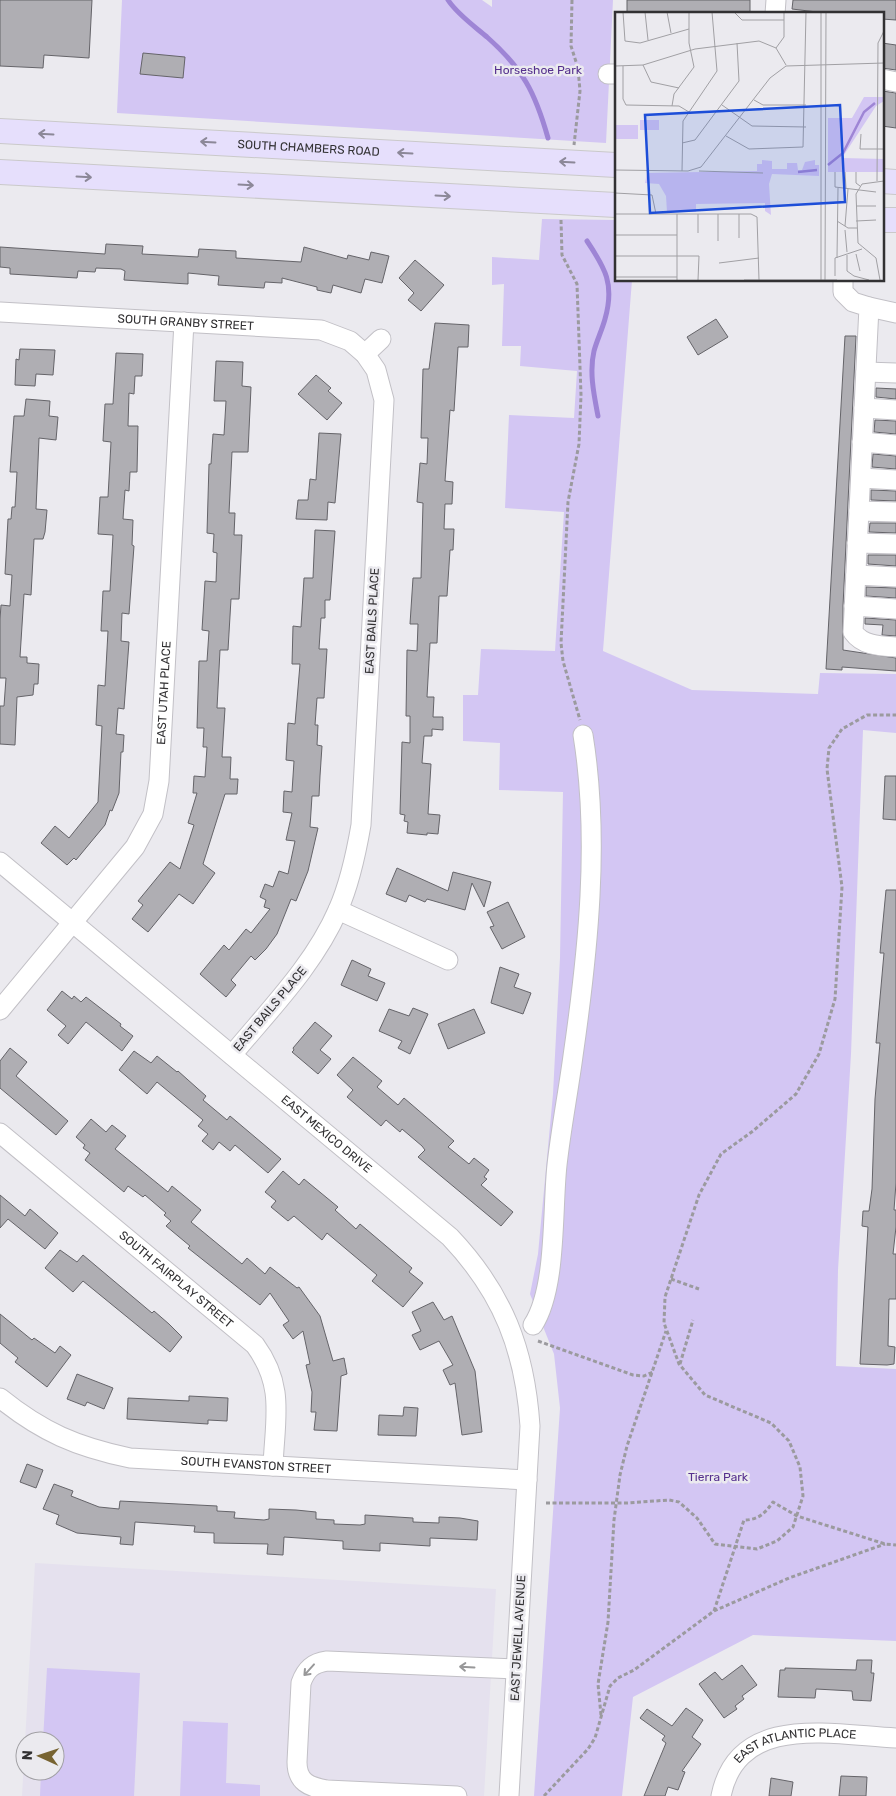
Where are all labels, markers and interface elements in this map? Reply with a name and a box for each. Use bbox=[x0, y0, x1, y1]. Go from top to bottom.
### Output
inset map bbox=[615, 12, 884, 281]
park label: Horseshoe Park bbox=[494, 63, 583, 77]
one-way arrow bbox=[38, 129, 54, 138]
street label: SOUTH CHAMBERS ROAD bbox=[237, 137, 380, 159]
one-way arrow bbox=[200, 138, 216, 147]
one-way arrow bbox=[397, 148, 413, 157]
one-way arrow bbox=[560, 158, 576, 167]
one-way arrow bbox=[75, 172, 91, 181]
one-way arrow bbox=[238, 181, 254, 190]
one-way arrow bbox=[435, 192, 451, 201]
street label: SOUTH GRANBY STREET bbox=[117, 312, 254, 333]
street label: EAST BAILS PLACE bbox=[362, 568, 382, 674]
street label: EAST UTAH PLACE bbox=[154, 641, 174, 745]
street label: EAST BAILS PLACE bbox=[231, 964, 309, 1054]
street label: EAST MEXICO DRIVE bbox=[278, 1092, 375, 1176]
street label: SOUTH FAIRPLAY STREET bbox=[116, 1228, 236, 1331]
street label: SOUTH EVANSTON STREET bbox=[180, 1454, 332, 1476]
park label: Tierra Park bbox=[688, 1470, 749, 1484]
street label: EAST JEWELL AVENUE bbox=[508, 1575, 528, 1701]
one-way arrow bbox=[460, 1662, 476, 1672]
one-way arrow bbox=[303, 1664, 314, 1677]
street label: EAST ATLANTIC PLACE bbox=[731, 1726, 857, 1766]
north arrow bbox=[15, 1731, 65, 1781]
text: N bbox=[19, 1750, 36, 1761]

